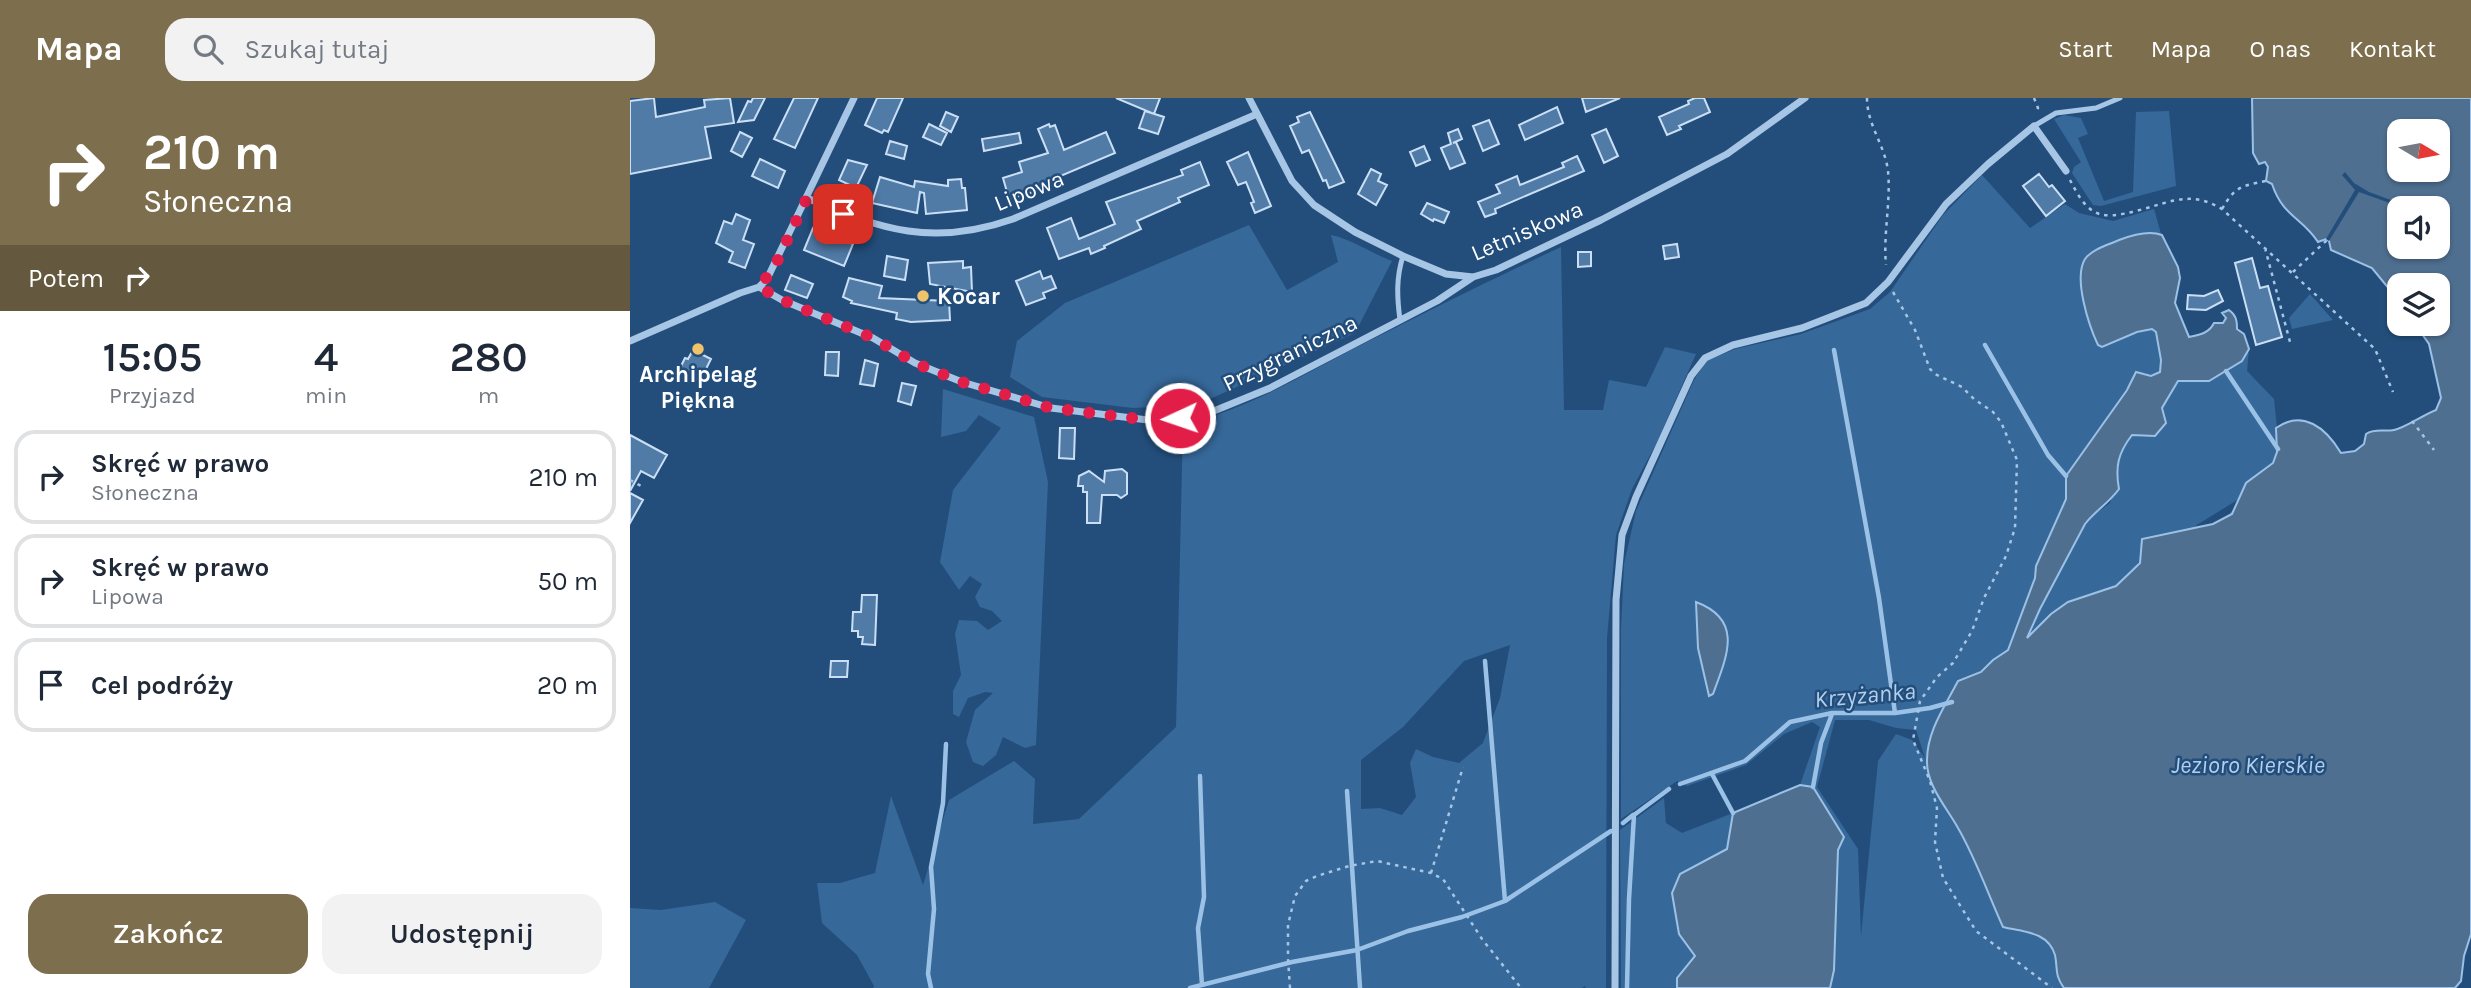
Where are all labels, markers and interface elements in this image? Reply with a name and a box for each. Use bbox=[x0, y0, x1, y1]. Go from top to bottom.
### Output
search box bbox=[165, 18, 655, 81]
text: Mapa bbox=[35, 30, 123, 68]
icon: search bbox=[189, 30, 227, 68]
text: Szukaj tutaj bbox=[245, 34, 389, 65]
text: Start bbox=[2058, 35, 2113, 63]
text: Mapa bbox=[2151, 35, 2212, 63]
text: O nas bbox=[2250, 35, 2311, 63]
text: Kontakt bbox=[2349, 35, 2436, 63]
north arrow bbox=[2387, 119, 2450, 182]
map controls bbox=[2387, 119, 2450, 336]
text: 210 m bbox=[143, 124, 280, 181]
icon: right bbox=[28, 126, 119, 217]
street label: Lipowa bbox=[990, 165, 1068, 217]
text: Słoneczna bbox=[143, 183, 293, 220]
pin bbox=[813, 184, 873, 244]
icon: arrive bbox=[824, 195, 862, 233]
street label: Letniskowa bbox=[1467, 195, 1587, 267]
button: sound bbox=[2387, 196, 2450, 259]
icon: right bbox=[118, 259, 156, 297]
text: Potem bbox=[28, 263, 104, 294]
button: layers bbox=[2387, 273, 2450, 336]
place label: Kocar bbox=[937, 283, 1000, 310]
marker: Kocar bbox=[915, 288, 931, 304]
street label: Przygraniczna bbox=[1218, 309, 1362, 397]
text: 15:05 bbox=[102, 332, 203, 382]
text: 4 bbox=[314, 332, 338, 382]
text: 280 bbox=[450, 332, 528, 382]
marker: Archipelag Piękna bbox=[690, 341, 706, 357]
place label: Archipelag Piękna bbox=[639, 361, 757, 414]
position arrow bbox=[1143, 381, 1217, 455]
text: Przyjazd bbox=[109, 382, 196, 409]
text: min bbox=[305, 382, 347, 409]
text: m bbox=[478, 382, 499, 409]
text: Skręć w prawo bbox=[91, 448, 269, 479]
icon: right bbox=[32, 458, 70, 496]
text: 210 m bbox=[528, 462, 598, 493]
text: Słoneczna bbox=[91, 479, 199, 506]
text: Skręć w prawo bbox=[91, 552, 269, 583]
icon: right bbox=[32, 562, 70, 600]
text: 50 m bbox=[537, 566, 598, 597]
text: Lipowa bbox=[91, 583, 164, 610]
icon: arrive bbox=[32, 666, 70, 704]
text: Cel podróży bbox=[91, 670, 233, 701]
text: 20 m bbox=[537, 670, 598, 701]
water label: Krzyżanka bbox=[1813, 677, 1917, 713]
water label: Jezioro Kierskie bbox=[2171, 751, 2325, 779]
button: Zakończ bbox=[28, 894, 308, 974]
button: Udostępnij bbox=[322, 894, 602, 974]

